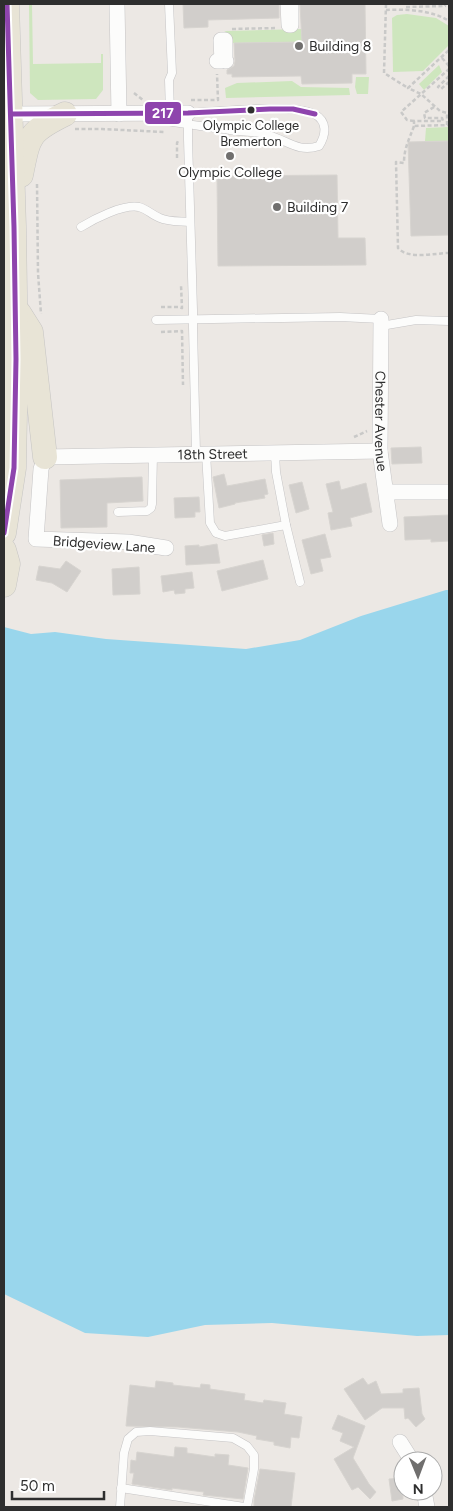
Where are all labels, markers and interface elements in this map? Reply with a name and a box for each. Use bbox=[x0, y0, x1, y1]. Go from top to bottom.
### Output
place label: Building 8 bbox=[309, 38, 371, 55]
marker: Building 8 bbox=[293, 40, 305, 52]
line badge: 217 bbox=[144, 101, 182, 125]
text: 217 bbox=[152, 105, 174, 122]
marker: Olympic College Bremerton bbox=[246, 105, 256, 115]
place label: Olympic College Bremerton bbox=[203, 118, 299, 149]
marker: Olympic College bbox=[224, 150, 236, 162]
place label: Olympic College bbox=[178, 164, 282, 181]
place label: Building 7 bbox=[287, 199, 349, 216]
marker: Building 7 bbox=[271, 201, 283, 213]
street label: Chester Avenue bbox=[371, 371, 391, 473]
street label: 18th Street bbox=[177, 445, 248, 464]
street label: Bridgeview Lane bbox=[52, 532, 156, 557]
north arrow bbox=[393, 1451, 443, 1501]
scale bar bbox=[12, 1468, 105, 1500]
text: 50 m bbox=[20, 1477, 55, 1495]
text: N bbox=[413, 1480, 424, 1497]

